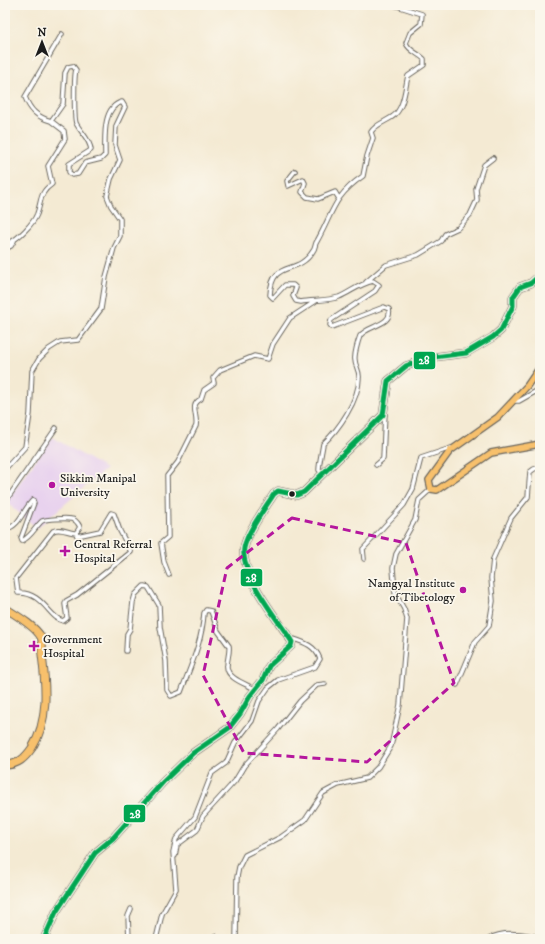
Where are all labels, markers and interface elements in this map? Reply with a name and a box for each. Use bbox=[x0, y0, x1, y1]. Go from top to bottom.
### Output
north arrow bbox=[22, 22, 62, 62]
text: N bbox=[37, 26, 47, 40]
line badge: 28 bbox=[413, 351, 436, 370]
text: 28 bbox=[419, 354, 430, 368]
place label: Sikkim Manipal University bbox=[60, 471, 137, 500]
marker: Sikkim Manipal University bbox=[47, 480, 57, 490]
unlabelled marker bbox=[287, 489, 297, 499]
place label: Central Referral Hospital bbox=[74, 537, 152, 566]
marker: Central Referral Hospital bbox=[59, 545, 71, 557]
line badge: 28 bbox=[240, 568, 263, 587]
text: 28 bbox=[246, 572, 257, 586]
place label: Namgyal Institute of Tibetology bbox=[368, 576, 455, 605]
marker: Namgyal Institute of Tibetology bbox=[458, 585, 468, 595]
place label: Government Hospital bbox=[43, 632, 102, 661]
marker: Government Hospital bbox=[28, 640, 40, 652]
line badge: 28 bbox=[123, 804, 146, 823]
text: 28 bbox=[130, 808, 141, 822]

